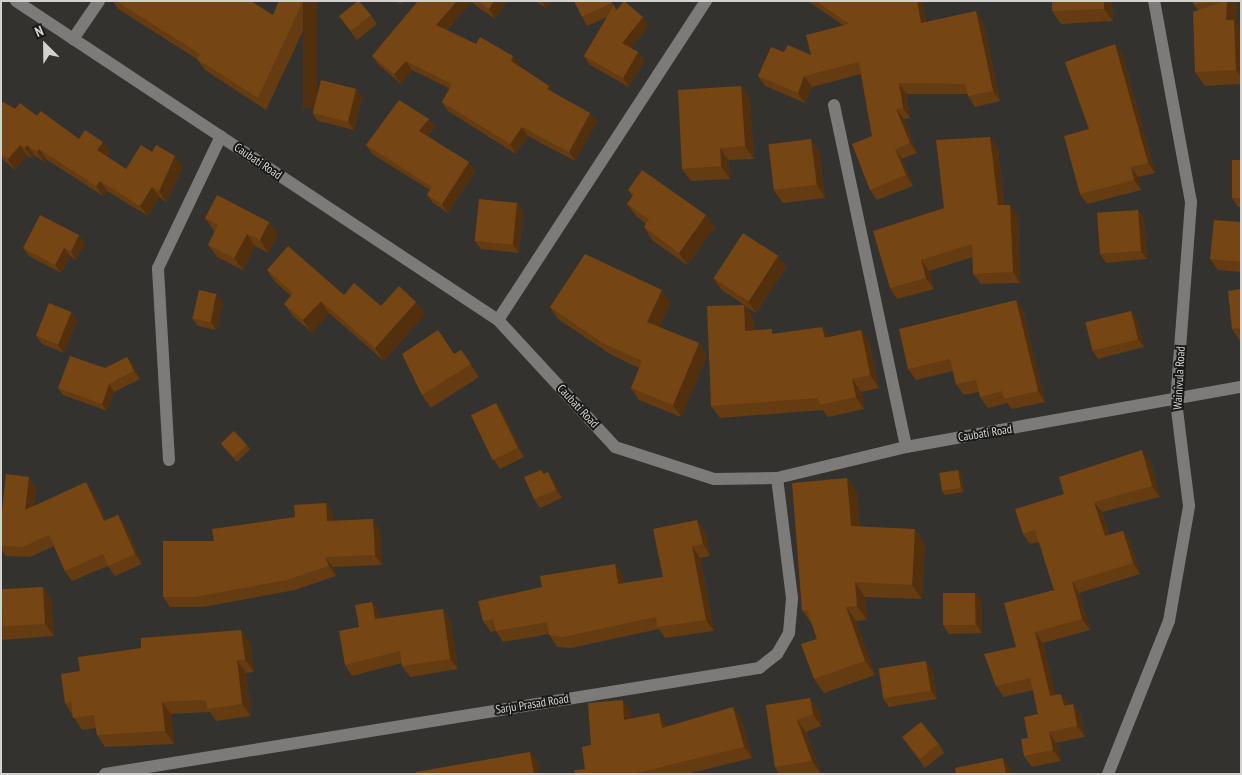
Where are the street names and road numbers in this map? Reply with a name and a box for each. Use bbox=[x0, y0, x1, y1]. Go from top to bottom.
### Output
street label: Caubati Road bbox=[231, 140, 285, 182]
street label: Wainivula Road bbox=[1170, 346, 1188, 410]
street label: Caubati Road bbox=[554, 381, 602, 431]
street label: Caubati Road bbox=[957, 422, 1013, 444]
street label: Sarju Prasad Road bbox=[494, 691, 570, 717]

